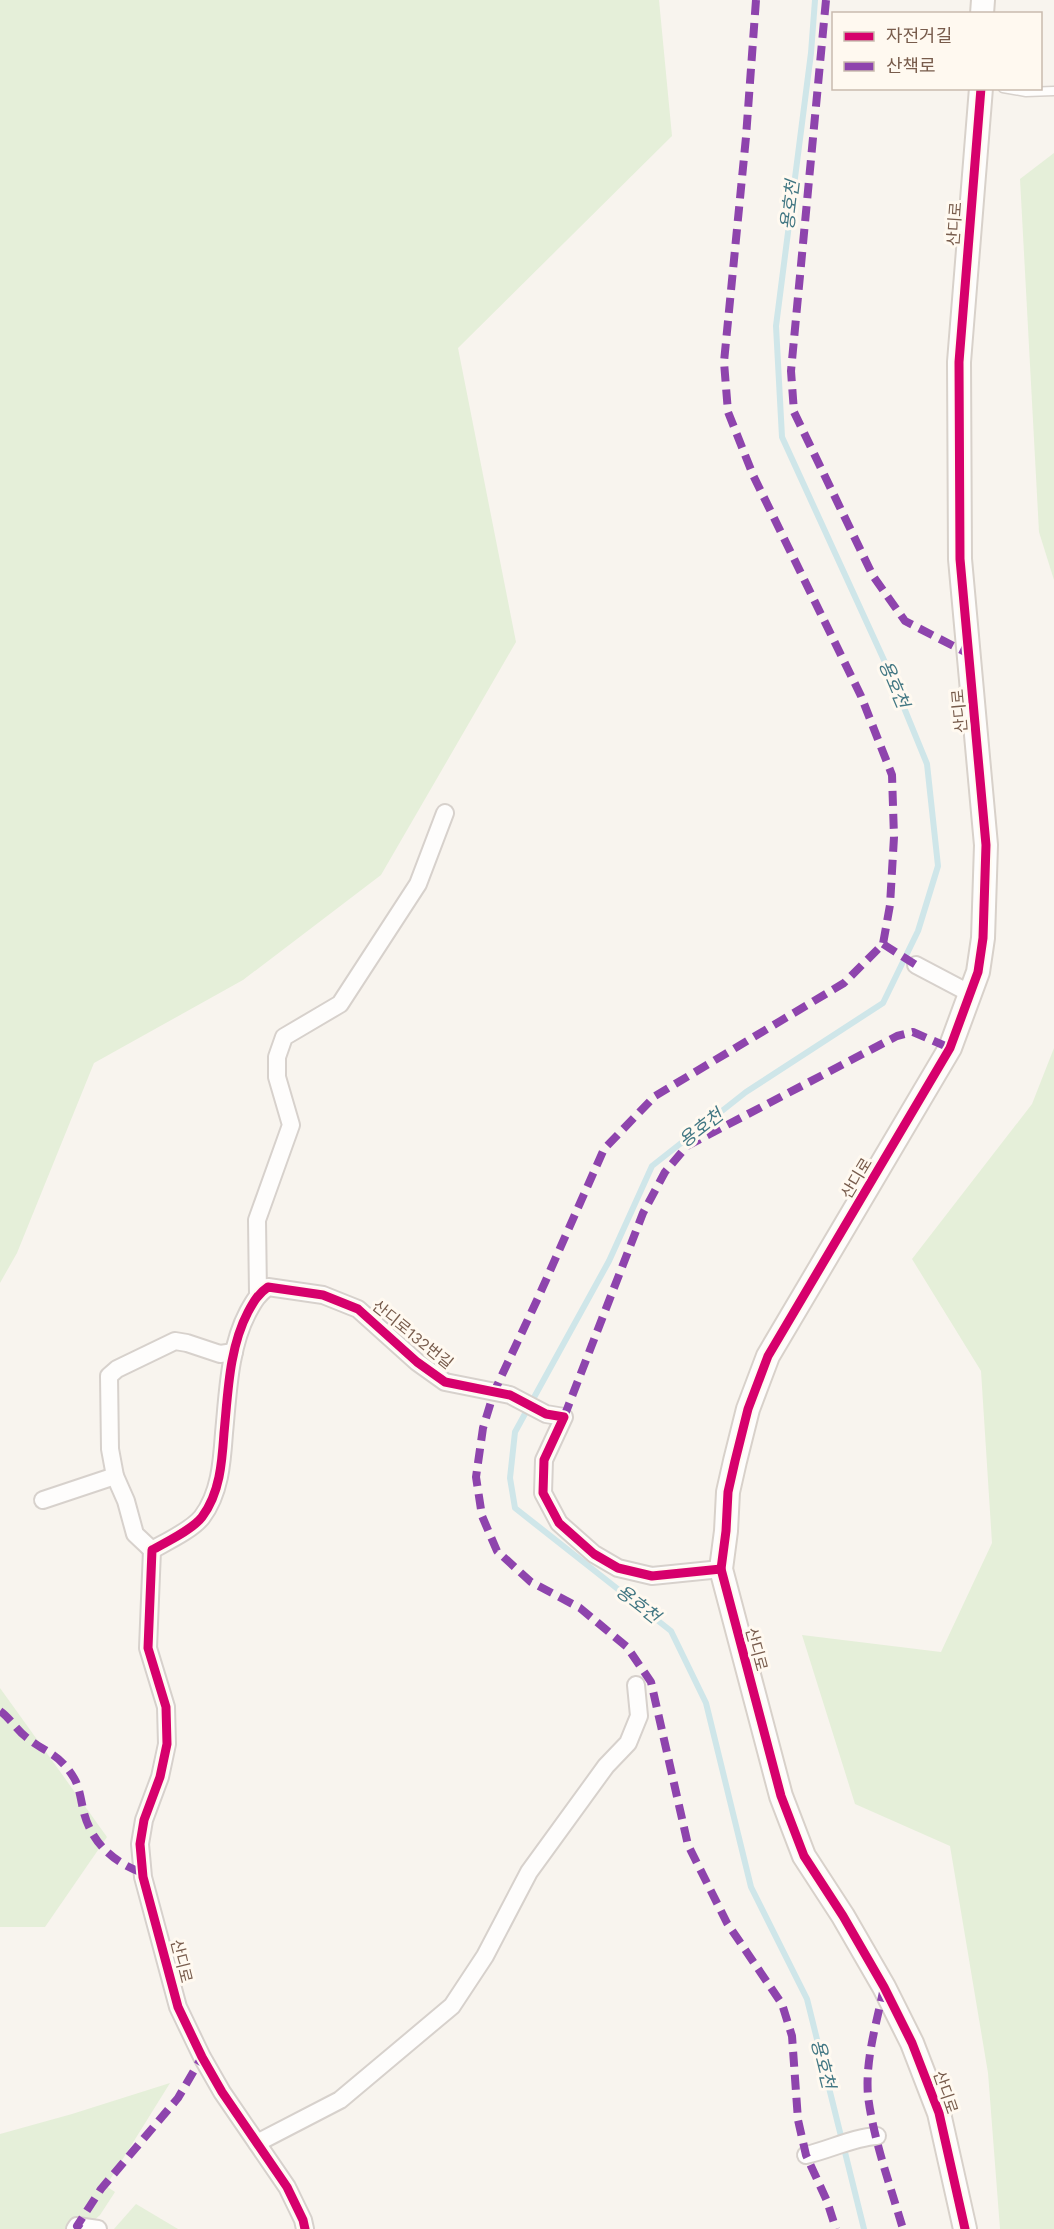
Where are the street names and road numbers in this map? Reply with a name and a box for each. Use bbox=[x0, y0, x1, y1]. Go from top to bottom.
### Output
street label: 산디로 bbox=[943, 201, 966, 247]
street label: 산디로 bbox=[948, 688, 971, 734]
street label: 산디로 bbox=[837, 1154, 876, 1202]
street label: 산디로132번길 bbox=[368, 1296, 457, 1373]
street label: 산디로 bbox=[742, 1625, 771, 1673]
street label: 산디로 bbox=[167, 1937, 196, 1985]
street label: 산디로 bbox=[929, 2068, 962, 2116]

